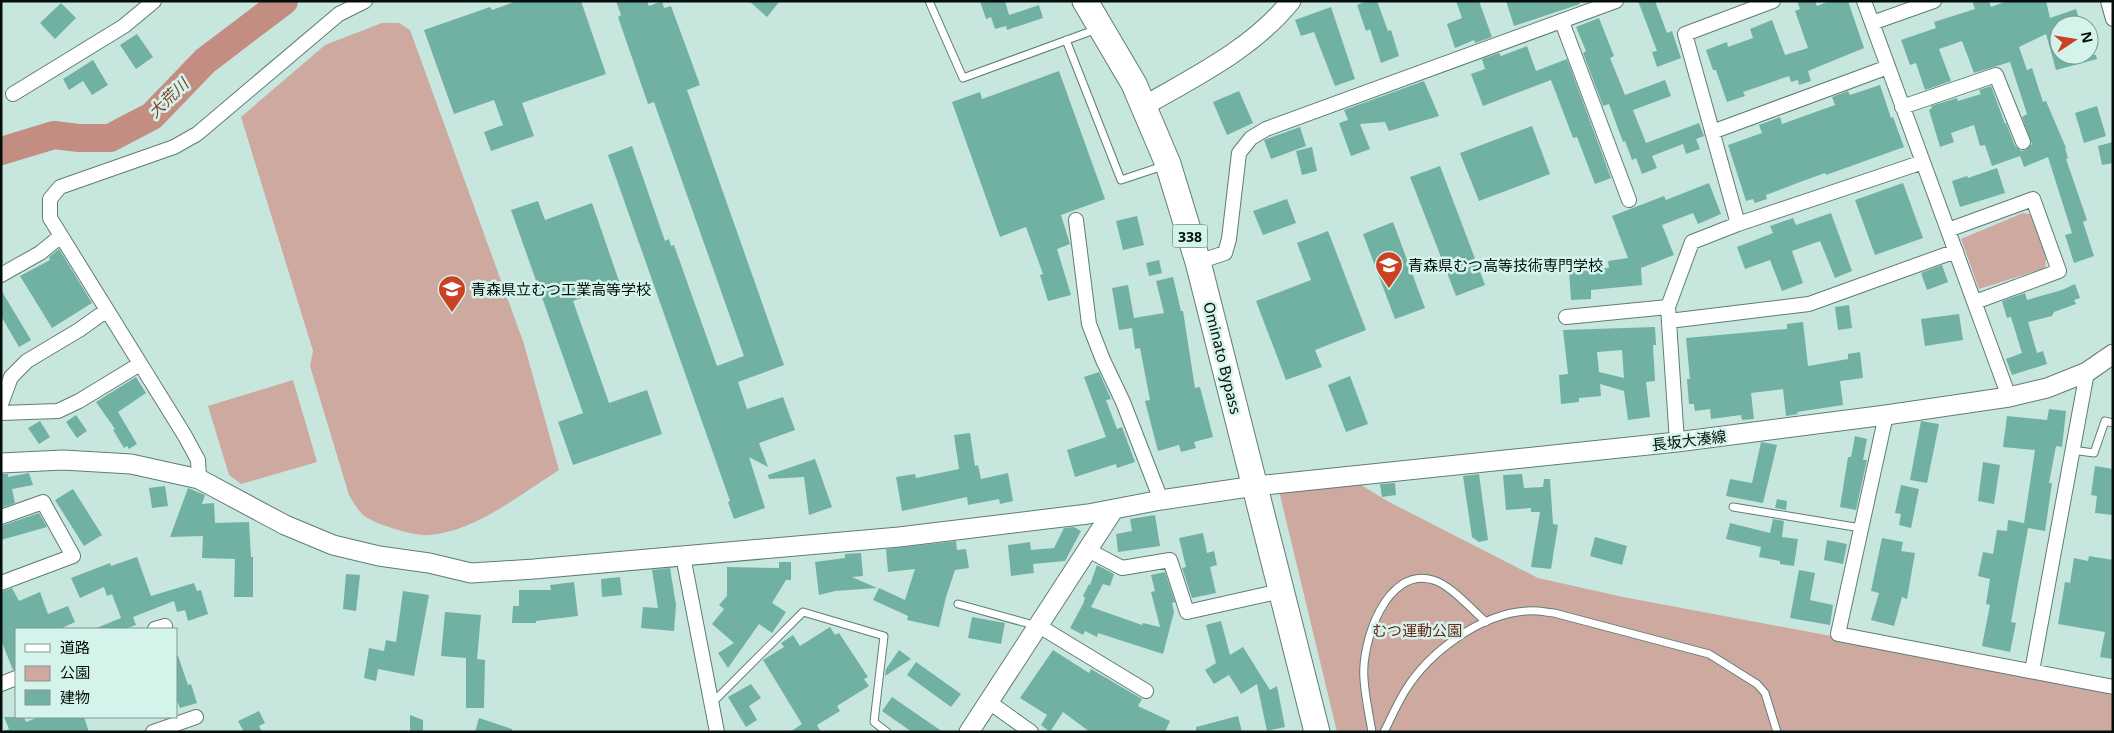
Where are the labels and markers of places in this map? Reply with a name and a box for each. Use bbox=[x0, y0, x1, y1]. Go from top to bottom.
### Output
school or university icon: 青森県むつ高等技術専門学校 bbox=[1374, 250, 1404, 289]
place label: 青森県むつ高等技術専門学校 bbox=[1408, 255, 1603, 275]
school or university icon: 青森県立むつ工業高等学校 bbox=[437, 274, 467, 313]
place label: 青森県立むつ工業高等学校 bbox=[471, 279, 651, 299]

